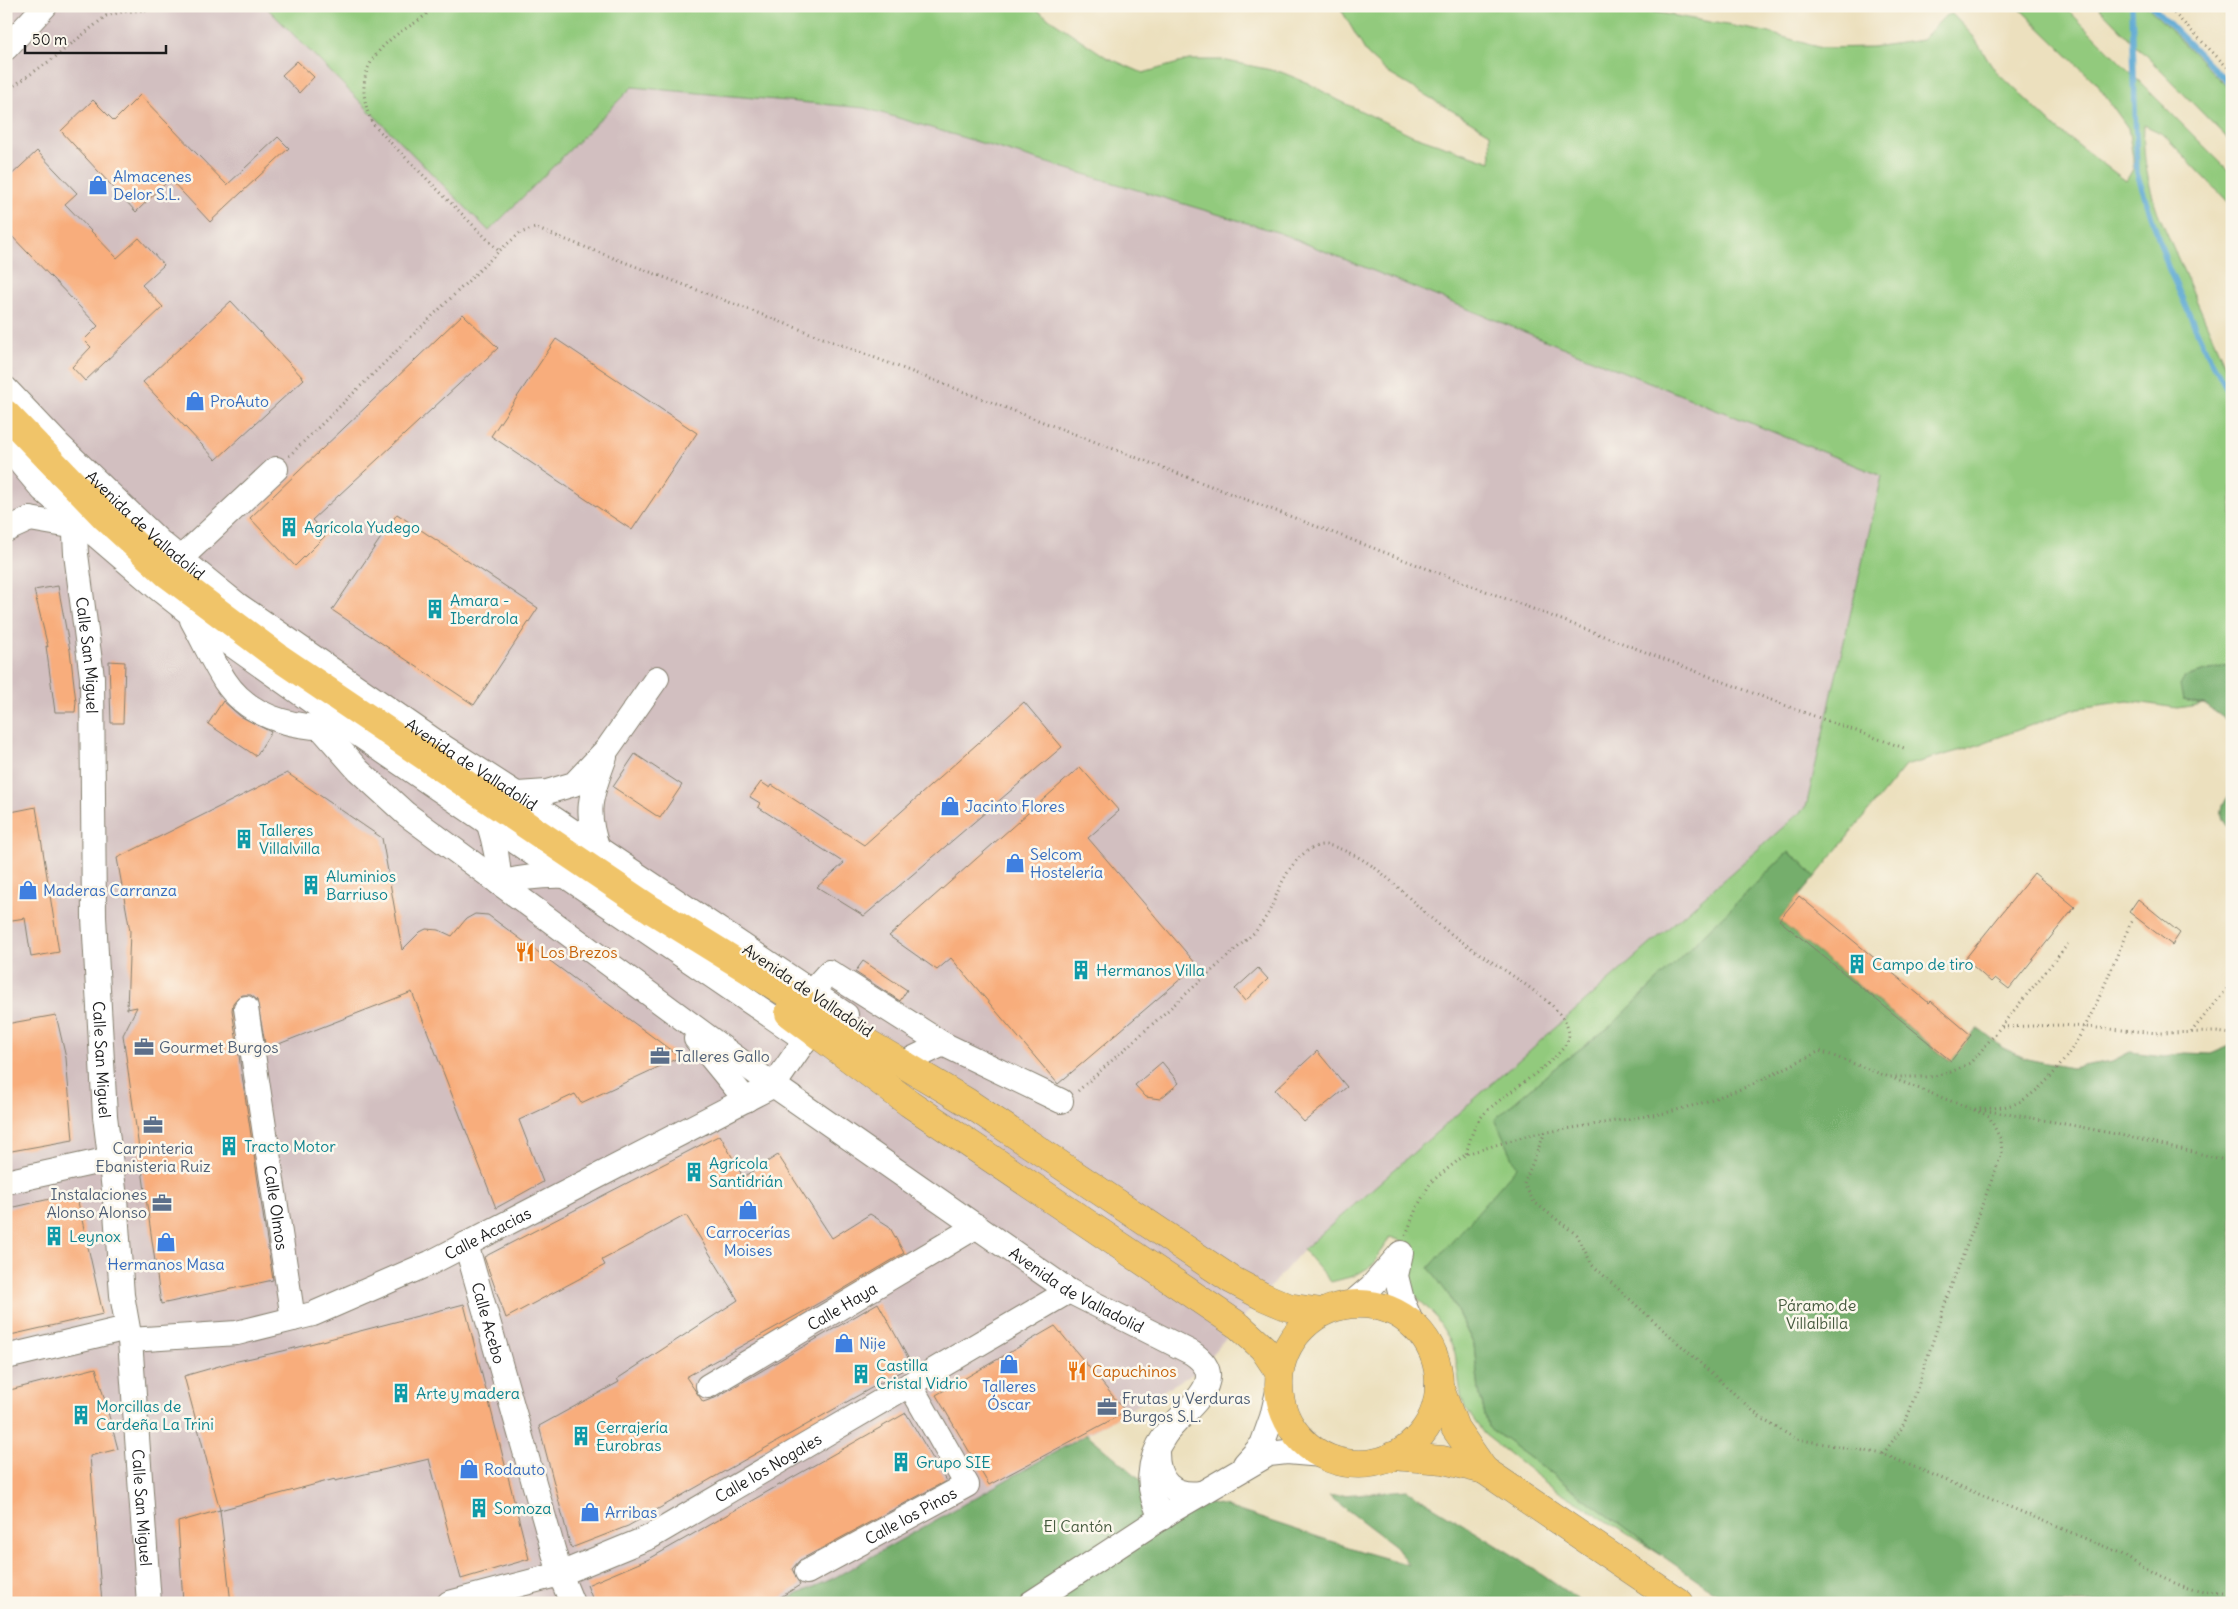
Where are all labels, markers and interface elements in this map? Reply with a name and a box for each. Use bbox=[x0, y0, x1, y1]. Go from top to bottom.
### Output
scale bar bbox=[25, 22, 166, 54]
text: 50 m bbox=[32, 30, 67, 49]
place label: Almacenes Delor S.L. bbox=[113, 166, 192, 204]
shop icon: Almacenes Delor S.L. bbox=[87, 174, 109, 196]
shop icon: ProAuto bbox=[184, 390, 206, 412]
place label: ProAuto bbox=[210, 391, 269, 411]
street label: Avenida de Valladolid bbox=[82, 466, 209, 584]
building icon: Agrícola Yudego bbox=[278, 516, 300, 538]
place label: Agrícola Yudego bbox=[304, 517, 420, 537]
place label: Amara - Iberdrola bbox=[450, 590, 518, 628]
street label: Calle San Miguel bbox=[72, 596, 102, 714]
building icon: Amara - Iberdrola bbox=[424, 598, 446, 620]
street label: Avenida de Valladolid bbox=[402, 714, 541, 815]
shop icon: Jacinto Flores bbox=[939, 795, 961, 817]
place label: Jacinto Flores bbox=[965, 796, 1065, 816]
place label: Talleres Villalvilla bbox=[259, 820, 320, 858]
building icon: Talleres Villalvilla bbox=[233, 828, 255, 850]
place label: Selcom Hostelería bbox=[1030, 844, 1103, 882]
shop icon: Selcom Hostelería bbox=[1004, 852, 1026, 874]
place label: Aluminios Barriuso bbox=[326, 866, 396, 904]
building icon: Aluminios Barriuso bbox=[300, 874, 322, 896]
shop icon: Maderas Carranza bbox=[17, 879, 39, 901]
place label: Maderas Carranza bbox=[43, 880, 177, 900]
street label: Avenida de Valladolid bbox=[739, 939, 877, 1041]
restaurant icon: Los Brezos bbox=[514, 941, 536, 963]
place label: Los Brezos bbox=[540, 942, 618, 962]
building icon: Campo de tiro bbox=[1846, 953, 1868, 975]
place label: Campo de tiro bbox=[1872, 954, 1974, 974]
building icon: Hermanos Villa bbox=[1070, 959, 1092, 981]
place label: Hermanos Villa bbox=[1096, 960, 1205, 980]
street label: Calle San Miguel bbox=[89, 1001, 115, 1119]
office icon: Gourmet Burgos bbox=[133, 1036, 155, 1058]
place label: Gourmet Burgos bbox=[159, 1037, 279, 1057]
office icon: Talleres Gallo bbox=[649, 1045, 671, 1067]
place label: Talleres Gallo bbox=[675, 1046, 770, 1066]
office icon: Carpinteria Ebanisteria Ruiz bbox=[142, 1114, 164, 1136]
building icon: Tracto Motor bbox=[218, 1135, 240, 1157]
place label: Tracto Motor bbox=[244, 1136, 336, 1156]
place label: Carpinteria Ebanisteria Ruiz bbox=[95, 1138, 211, 1176]
place label: Agrícola Santidrián bbox=[709, 1153, 783, 1191]
building icon: Agrícola Santidrián bbox=[683, 1161, 705, 1183]
street label: Calle Olmos bbox=[260, 1164, 292, 1251]
place label: Instalaciones Alonso Alonso bbox=[46, 1184, 147, 1222]
office icon: Instalaciones Alonso Alonso bbox=[151, 1192, 173, 1214]
shop icon: Carrocerías Moises bbox=[737, 1199, 759, 1221]
street label: Calle Acacias bbox=[441, 1203, 534, 1264]
place label: Carrocerías Moises bbox=[706, 1222, 790, 1260]
building icon: Leynox bbox=[43, 1225, 65, 1247]
place label: Leynox bbox=[69, 1226, 121, 1246]
shop icon: Hermanos Masa bbox=[155, 1231, 177, 1253]
street label: Avenida de Valladolid bbox=[1005, 1242, 1147, 1337]
place label: Hermanos Masa bbox=[107, 1254, 225, 1274]
street label: Calle Haya bbox=[803, 1278, 881, 1335]
street label: Calle Acebo bbox=[467, 1280, 510, 1366]
park label: Páramo de Villalbilla bbox=[1778, 1295, 1856, 1333]
shop icon: Nije bbox=[833, 1332, 855, 1354]
place label: Nije bbox=[859, 1333, 886, 1353]
shop icon: Talleres Óscar bbox=[998, 1353, 1020, 1375]
place label: Castilla Cristal Vidrio bbox=[876, 1355, 968, 1393]
restaurant icon: Capuchinos bbox=[1066, 1360, 1088, 1382]
place label: Capuchinos bbox=[1092, 1361, 1176, 1381]
building icon: Castilla Cristal Vidrio bbox=[850, 1363, 872, 1385]
place label: Talleres Óscar bbox=[982, 1376, 1036, 1414]
building icon: Arte y madera bbox=[390, 1382, 412, 1404]
place label: Arte y madera bbox=[416, 1383, 520, 1403]
place label: Frutas y Verduras Burgos S.L. bbox=[1122, 1388, 1251, 1426]
place label: Morcillas de Cardeña La Trini bbox=[96, 1396, 214, 1434]
office icon: Frutas y Verduras Burgos S.L. bbox=[1096, 1396, 1118, 1418]
building icon: Morcillas de Cardeña La Trini bbox=[70, 1404, 92, 1426]
place label: Cerrajería Eurobras bbox=[596, 1417, 668, 1455]
building icon: Cerrajería Eurobras bbox=[570, 1425, 592, 1447]
street label: Calle los Nogales bbox=[711, 1429, 825, 1507]
street label: Calle San Miguel bbox=[128, 1448, 156, 1567]
building icon: Grupo SIE bbox=[890, 1451, 912, 1473]
place label: Grupo SIE bbox=[916, 1452, 991, 1472]
shop icon: Rodauto bbox=[458, 1458, 480, 1480]
place label: Rodauto bbox=[484, 1459, 545, 1479]
street label: Calle los Pinos bbox=[861, 1483, 960, 1549]
building icon: Somoza bbox=[468, 1497, 490, 1519]
place label: Somoza bbox=[494, 1498, 551, 1518]
shop icon: Arribas bbox=[579, 1501, 601, 1523]
place label: Arribas bbox=[605, 1502, 657, 1522]
park label: El Cantón bbox=[1043, 1516, 1113, 1536]

